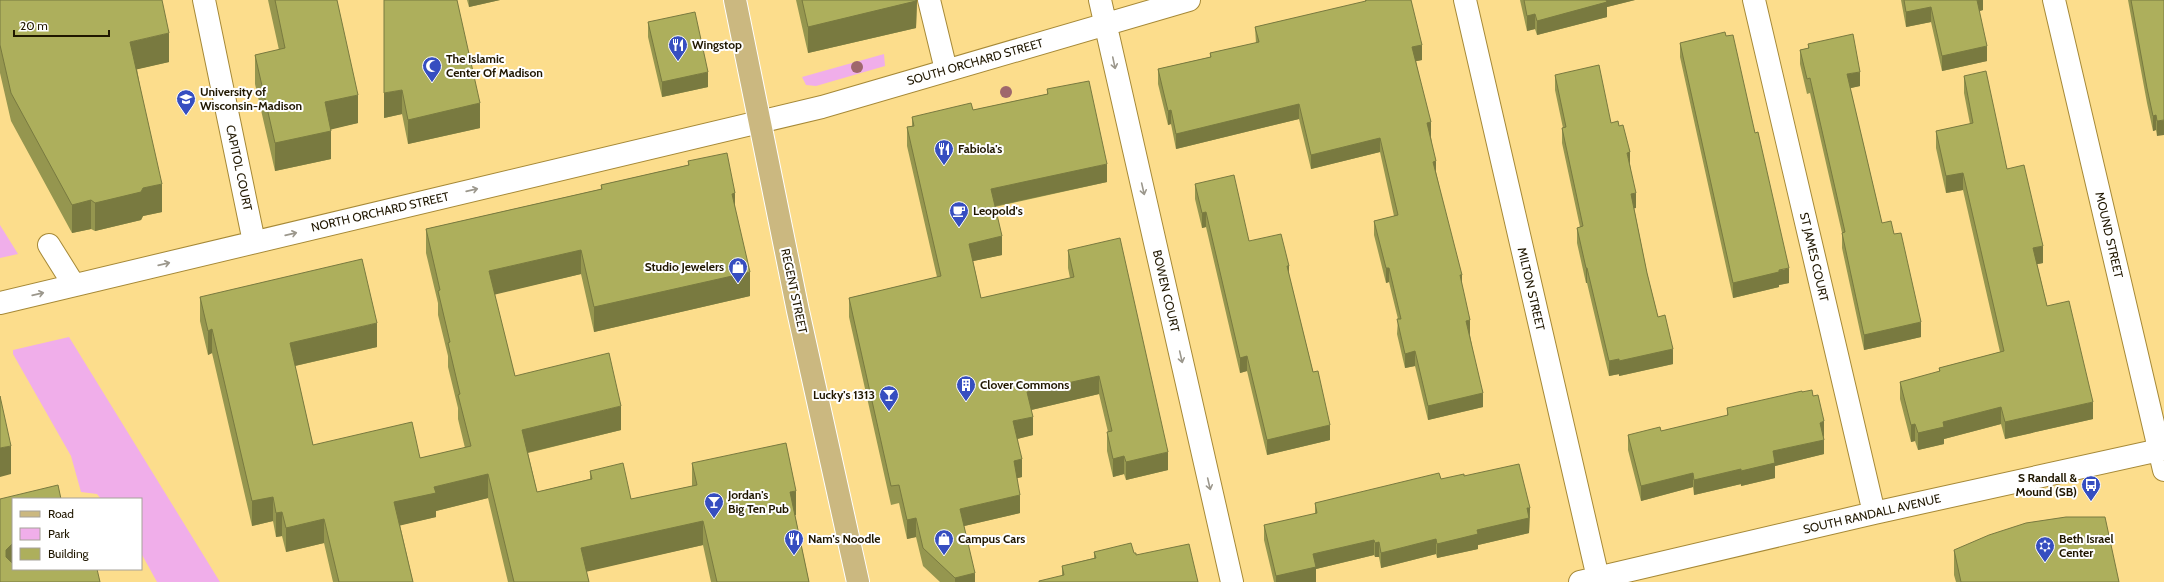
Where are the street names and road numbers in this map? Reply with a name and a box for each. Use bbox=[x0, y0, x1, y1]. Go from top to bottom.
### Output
street label: SOUTH ORCHARD STREET bbox=[905, 35, 1045, 88]
street label: CAPITOL COURT bbox=[223, 124, 256, 213]
street label: NORTH ORCHARD STREET bbox=[309, 188, 451, 235]
street label: MOUND STREET bbox=[2092, 190, 2127, 280]
street label: ST JAMES COURT bbox=[1797, 211, 1832, 304]
street label: MILTON STREET bbox=[1515, 246, 1548, 332]
street label: REGENT STREET bbox=[778, 247, 811, 335]
street label: BOWEN COURT bbox=[1150, 248, 1183, 334]
street label: SOUTH RANDALL AVENUE bbox=[1802, 490, 1943, 537]

